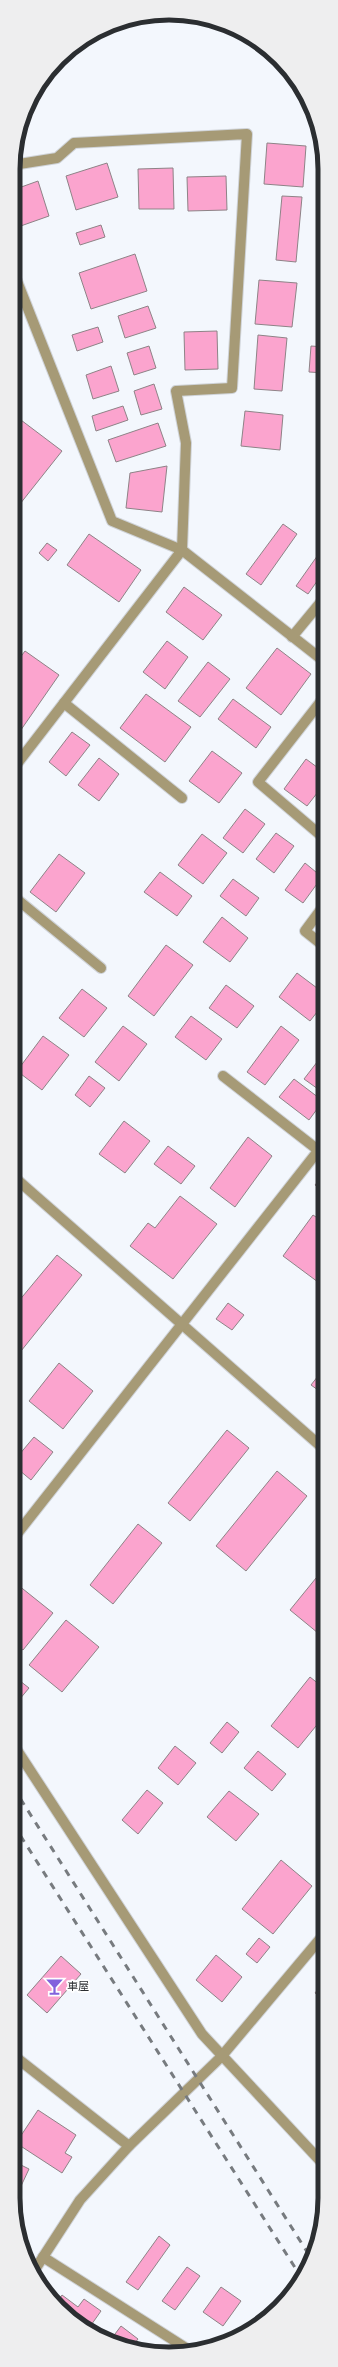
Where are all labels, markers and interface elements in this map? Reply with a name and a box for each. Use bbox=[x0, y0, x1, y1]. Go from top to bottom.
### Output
bar icon: 車屋 bbox=[44, 1976, 64, 1996]
place label: 車屋 bbox=[67, 1979, 89, 1993]

